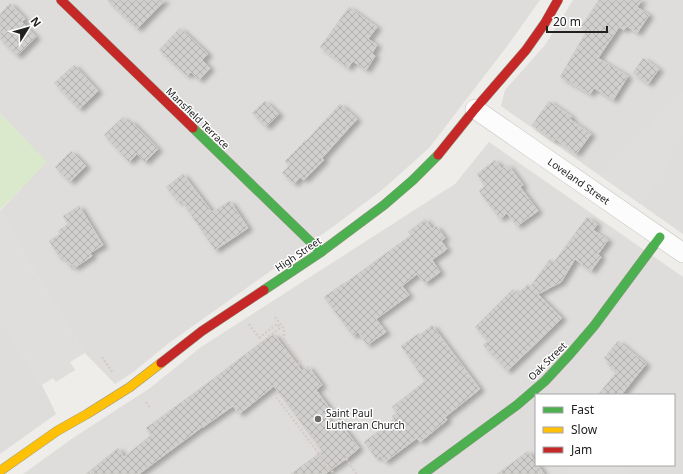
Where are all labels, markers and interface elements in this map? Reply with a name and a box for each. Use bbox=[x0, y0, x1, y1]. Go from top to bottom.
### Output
north arrow bbox=[8, 8, 48, 48]
scale bar bbox=[547, 8, 607, 34]
text: 20 m bbox=[553, 13, 581, 30]
text: N bbox=[28, 14, 45, 30]
street label: Mansfield Terrace bbox=[163, 84, 233, 152]
street label: Loveland Street bbox=[545, 154, 613, 208]
street label: High Street bbox=[272, 233, 324, 275]
street label: Oak Street bbox=[525, 338, 570, 383]
legend bbox=[535, 394, 675, 466]
text: Fast bbox=[571, 401, 595, 418]
place label: Saint Paul Lutheran Church bbox=[326, 406, 405, 432]
marker: Saint Paul Lutheran Church bbox=[313, 414, 323, 424]
text: Slow bbox=[571, 421, 598, 438]
text: Jam bbox=[570, 441, 592, 458]

